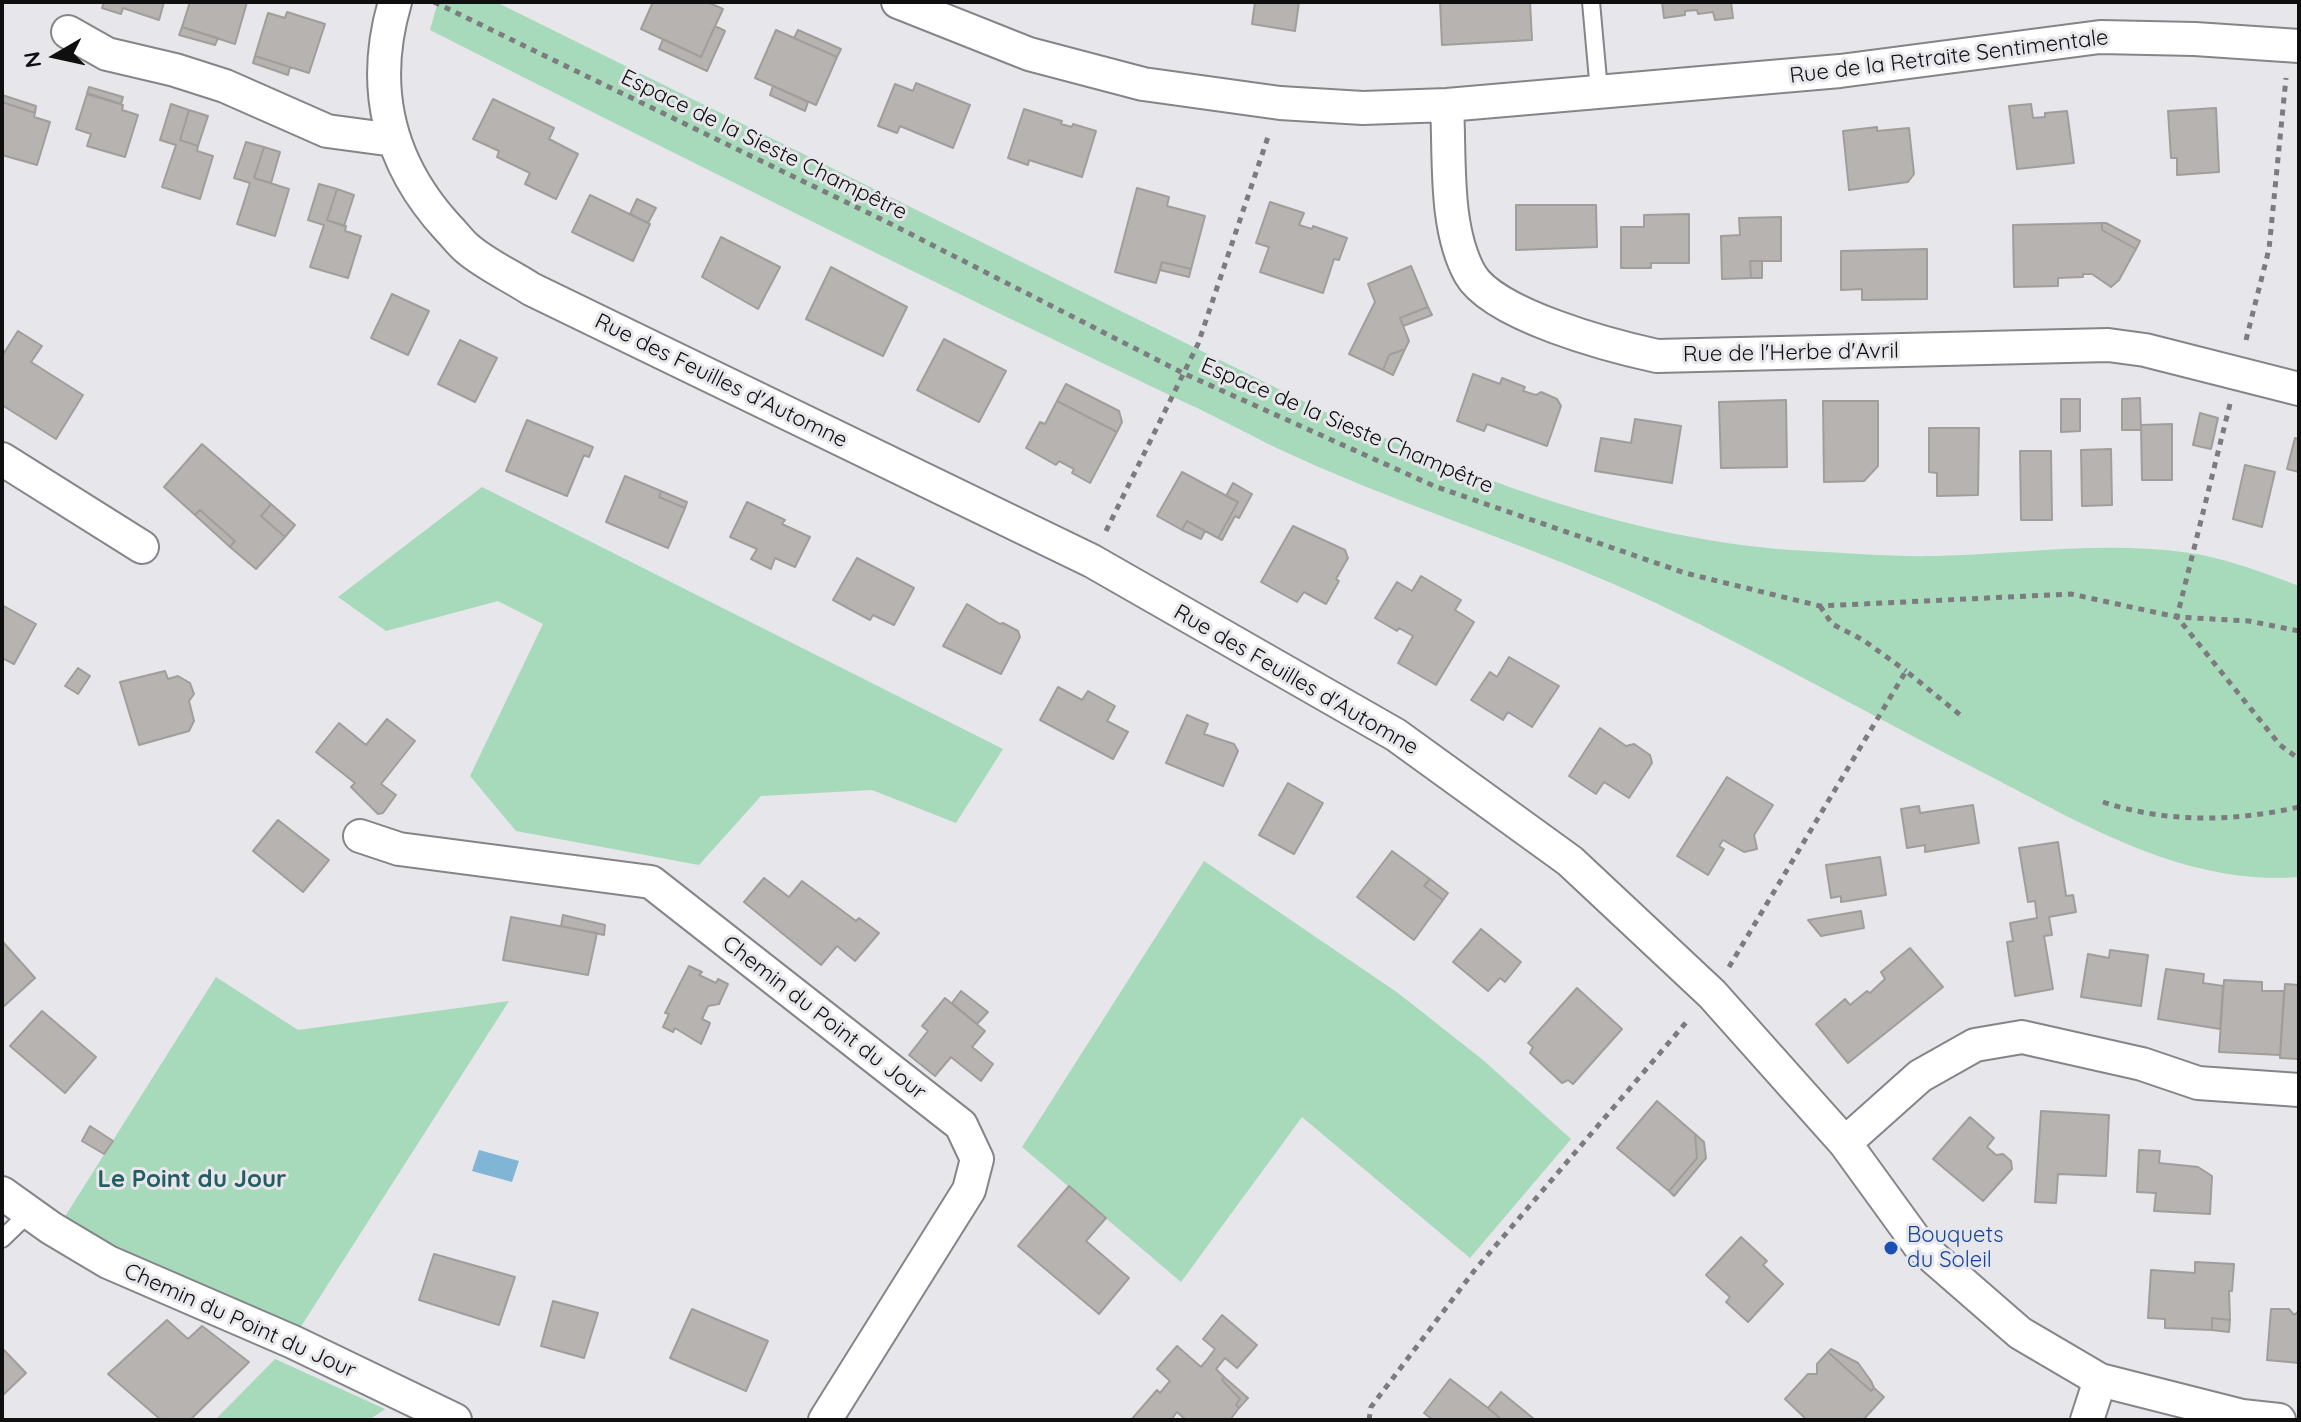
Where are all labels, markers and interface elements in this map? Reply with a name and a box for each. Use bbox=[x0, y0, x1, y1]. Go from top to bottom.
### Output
north arrow bbox=[16, 16, 96, 96]
street label: Rue de la Retraite Sentimentale bbox=[1788, 24, 2110, 90]
text: N bbox=[17, 50, 47, 70]
street label: Espace de la Sieste Champêtre bbox=[617, 64, 911, 226]
street label: Rue des Feuilles d'Automne bbox=[590, 308, 852, 454]
street label: Rue de l'Herbe d'Avril bbox=[1683, 338, 1899, 368]
street label: Espace de la Sieste Champêtre bbox=[1197, 352, 1497, 500]
street label: Rue des Feuilles d'Automne bbox=[1169, 599, 1423, 761]
street label: Chemin du Point du Jour bbox=[717, 930, 931, 1106]
district label: Le Point du Jour bbox=[97, 1166, 287, 1194]
place label: Bouquets du Soleil bbox=[1907, 1222, 2004, 1274]
marker: Bouquets du Soleil bbox=[1882, 1239, 1900, 1257]
street label: Chemin du Point du Jour bbox=[120, 1258, 360, 1384]

